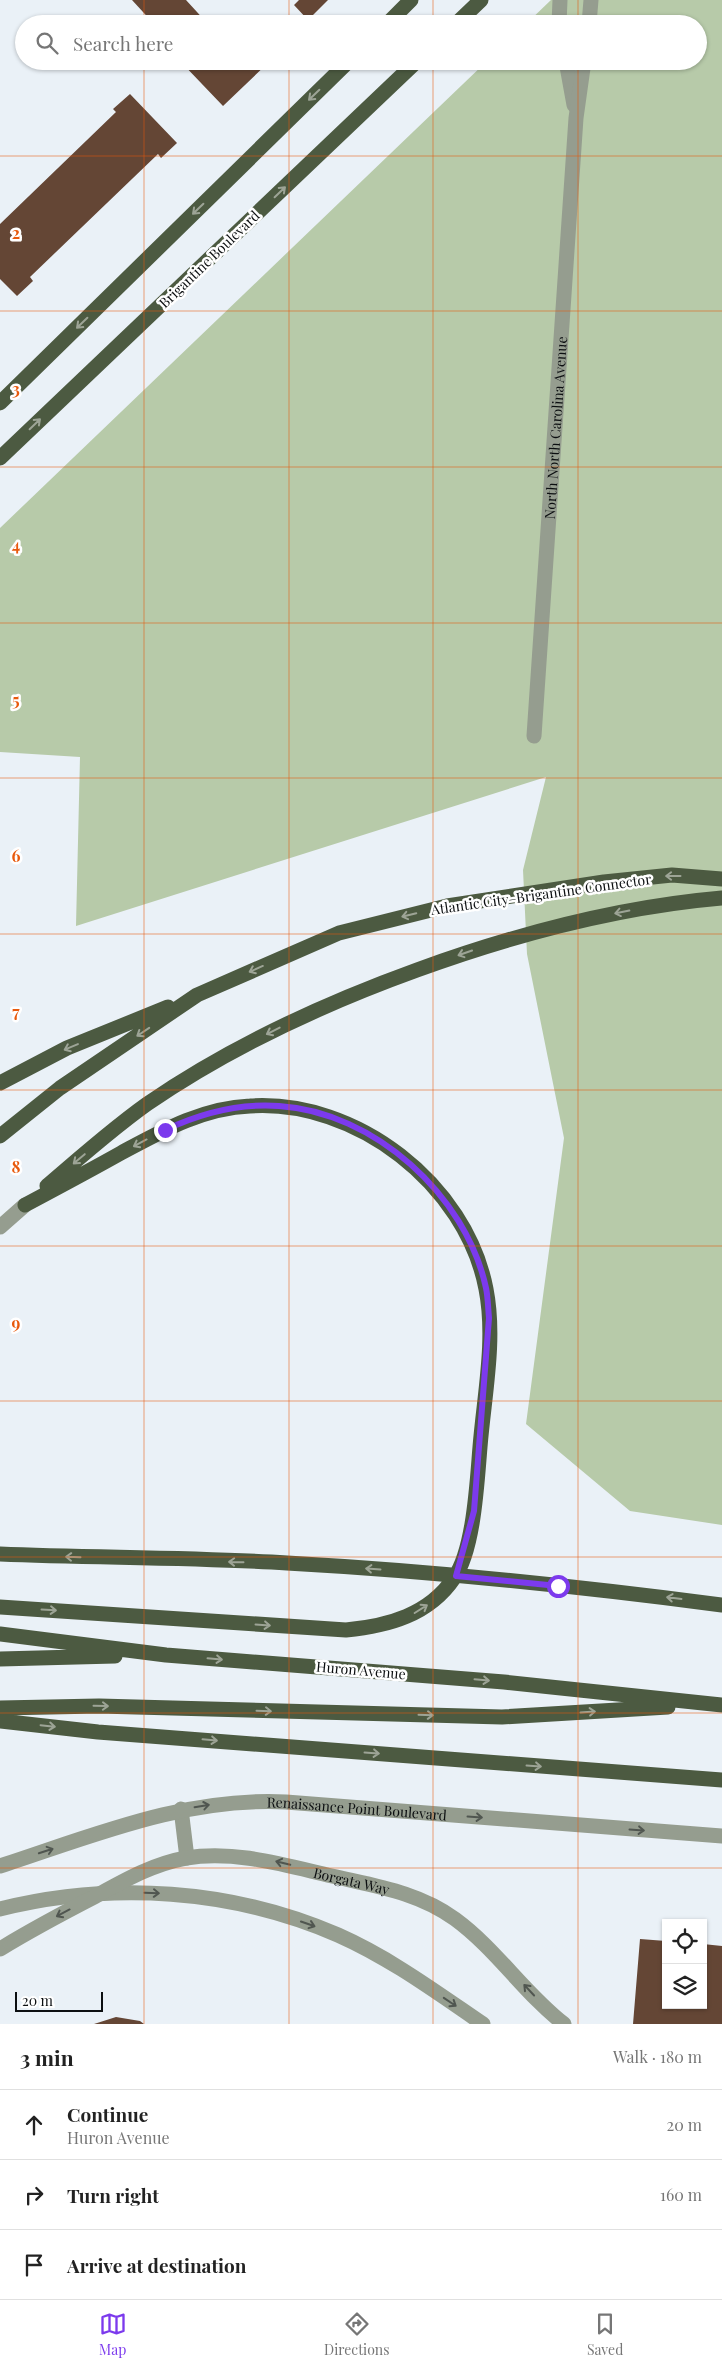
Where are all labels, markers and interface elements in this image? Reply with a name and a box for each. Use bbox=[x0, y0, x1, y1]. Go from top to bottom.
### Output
search box bbox=[15, 15, 707, 70]
icon: search bbox=[33, 29, 61, 57]
text: Search here bbox=[73, 30, 173, 56]
one-way arrow bbox=[308, 89, 320, 101]
one-way arrow bbox=[274, 185, 286, 198]
one-way arrow bbox=[192, 203, 204, 215]
street label: Brigantine Boulevard bbox=[155, 206, 263, 312]
text: 2 bbox=[12, 222, 20, 243]
one-way arrow bbox=[76, 317, 88, 329]
street label: North North Carolina Avenue bbox=[539, 336, 571, 520]
text: 3 bbox=[12, 378, 20, 399]
one-way arrow bbox=[29, 418, 42, 430]
text: 4 bbox=[12, 534, 20, 555]
text: 5 bbox=[12, 689, 20, 710]
text: 6 bbox=[12, 845, 21, 866]
street label: Atlantic City–Brigantine Connector bbox=[429, 869, 653, 919]
one-way arrow bbox=[666, 871, 682, 881]
one-way arrow bbox=[614, 908, 630, 917]
one-way arrow bbox=[402, 911, 418, 920]
one-way arrow bbox=[457, 949, 473, 958]
one-way arrow bbox=[249, 965, 264, 975]
text: 7 bbox=[12, 1001, 20, 1022]
one-way arrow bbox=[265, 1026, 280, 1036]
one-way arrow bbox=[136, 1027, 150, 1037]
one-way arrow bbox=[64, 1042, 79, 1052]
route end bbox=[154, 1119, 177, 1142]
one-way arrow bbox=[133, 1139, 148, 1148]
one-way arrow bbox=[72, 1153, 85, 1164]
text: 8 bbox=[12, 1156, 21, 1177]
text: 9 bbox=[12, 1312, 21, 1333]
one-way arrow bbox=[66, 1552, 82, 1562]
one-way arrow bbox=[228, 1557, 244, 1566]
one-way arrow bbox=[365, 1564, 381, 1573]
route start bbox=[547, 1575, 570, 1598]
one-way arrow bbox=[666, 1593, 682, 1603]
one-way arrow bbox=[414, 1603, 428, 1613]
one-way arrow bbox=[40, 1606, 56, 1615]
one-way arrow bbox=[255, 1620, 271, 1629]
one-way arrow bbox=[207, 1654, 223, 1663]
street label: Huron Avenue bbox=[315, 1657, 407, 1683]
one-way arrow bbox=[473, 1676, 489, 1685]
one-way arrow bbox=[92, 1701, 109, 1711]
one-way arrow bbox=[255, 1706, 271, 1715]
one-way arrow bbox=[580, 1707, 596, 1716]
one-way arrow bbox=[418, 1710, 434, 1720]
one-way arrow bbox=[40, 1721, 56, 1731]
one-way arrow bbox=[202, 1736, 218, 1745]
one-way arrow bbox=[364, 1749, 380, 1758]
one-way arrow bbox=[526, 1761, 542, 1770]
street label: Renaissance Point Boulevard bbox=[267, 1792, 448, 1824]
one-way arrow bbox=[194, 1801, 210, 1811]
one-way arrow bbox=[466, 1812, 482, 1822]
one-way arrow bbox=[628, 1825, 644, 1834]
one-way arrow bbox=[38, 1845, 54, 1855]
one-way arrow bbox=[276, 1858, 292, 1868]
street label: Borgata Way bbox=[312, 1862, 392, 1898]
one-way arrow bbox=[144, 1888, 160, 1897]
one-way arrow bbox=[56, 1909, 71, 1918]
one-way arrow bbox=[300, 1919, 316, 1929]
map controls bbox=[662, 1919, 707, 2009]
button: locate bbox=[662, 1919, 707, 1964]
button: layers bbox=[662, 1964, 707, 2009]
one-way arrow bbox=[523, 1984, 535, 1997]
scale bar bbox=[15, 1989, 102, 2012]
text: 20 m bbox=[22, 1991, 53, 2010]
one-way arrow bbox=[443, 1996, 457, 2007]
text: 3 min bbox=[20, 2043, 74, 2071]
text: Walk · 180 m bbox=[613, 2046, 702, 2067]
text: Continue bbox=[67, 2101, 148, 2127]
icon: ahead bbox=[20, 2111, 48, 2139]
text: 20 m bbox=[667, 2114, 702, 2135]
text: Huron Avenue bbox=[67, 2127, 170, 2148]
icon: right bbox=[20, 2181, 48, 2209]
text: Turn right bbox=[67, 2182, 159, 2208]
text: 160 m bbox=[660, 2184, 702, 2205]
icon: arrive bbox=[20, 2251, 48, 2279]
text: Arrive at destination bbox=[67, 2252, 247, 2278]
tab: Map bbox=[99, 2310, 127, 2359]
tab: Directions bbox=[324, 2310, 390, 2359]
tab: Saved bbox=[587, 2310, 623, 2359]

